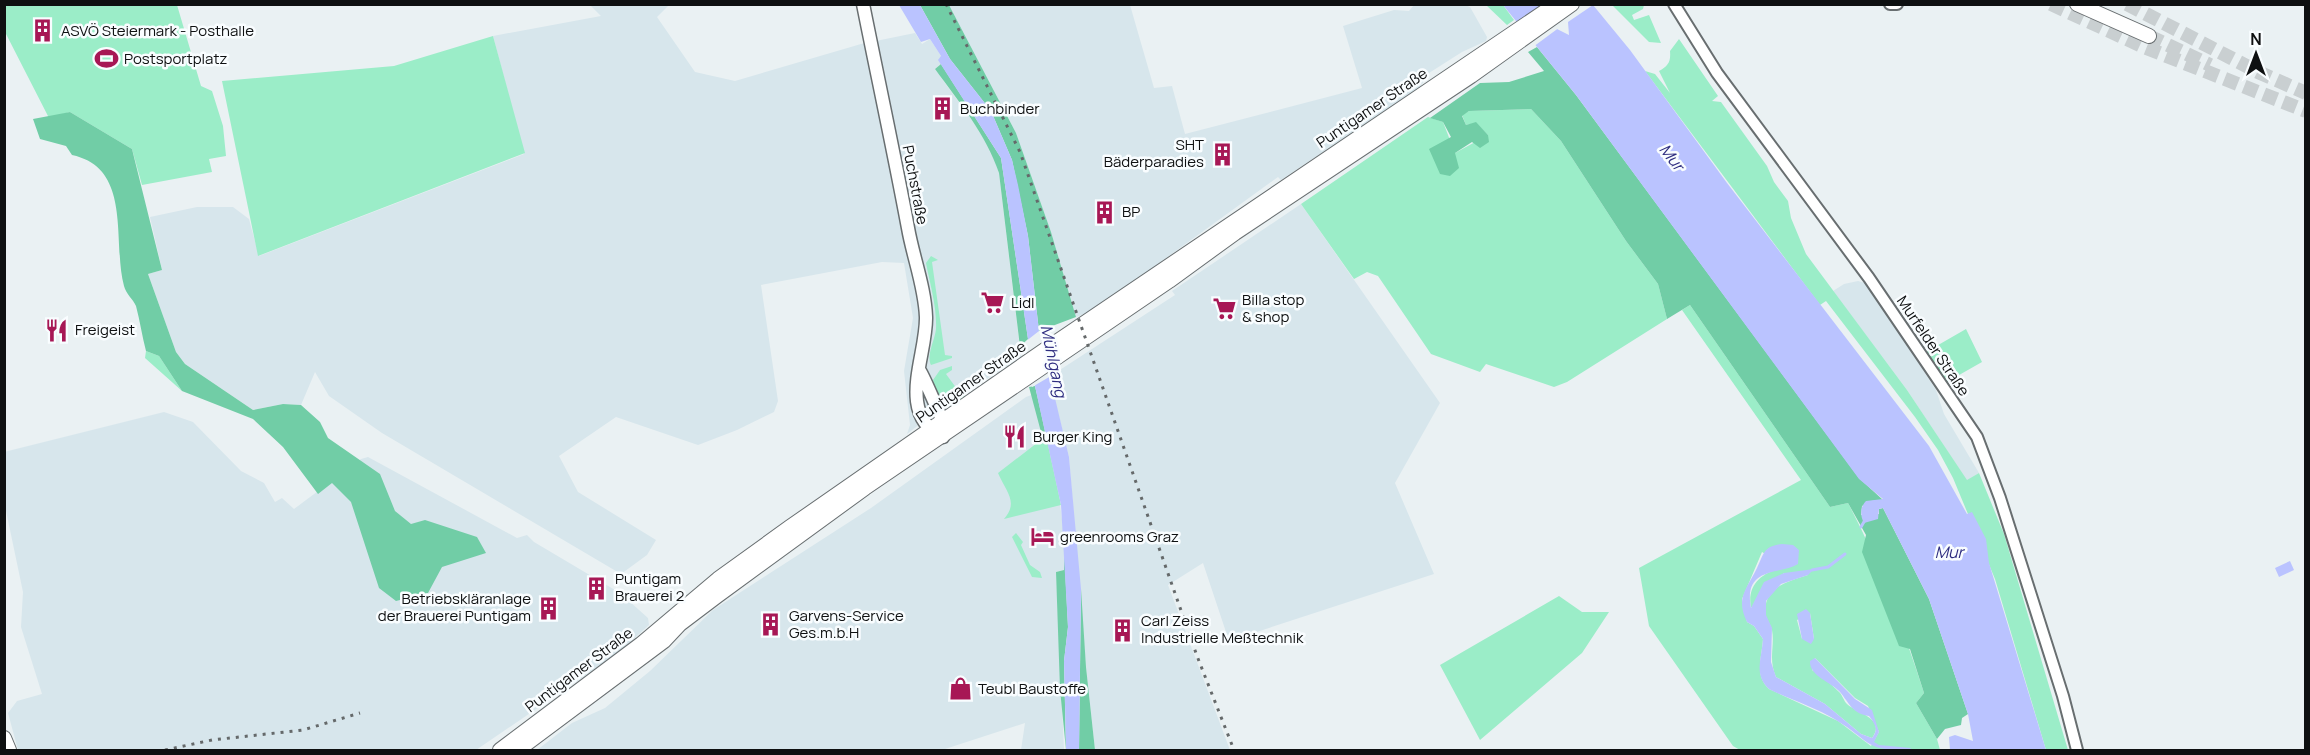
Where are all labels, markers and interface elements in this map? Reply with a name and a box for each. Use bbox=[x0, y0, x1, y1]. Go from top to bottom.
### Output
building icon: ASVÖ Steiermark - Posthalle bbox=[30, 18, 56, 44]
place label: ASVÖ Steiermark - Posthalle bbox=[61, 20, 254, 41]
north arrow bbox=[2226, 24, 2286, 84]
text: N bbox=[2250, 28, 2262, 50]
sports icon: Postsportplatz bbox=[93, 46, 119, 72]
place label: Postsportplatz bbox=[124, 48, 227, 69]
street label: Puntigamer Straße bbox=[1312, 62, 1432, 153]
building icon: Buchbinder bbox=[929, 96, 955, 122]
place label: Buchbinder bbox=[960, 98, 1040, 119]
place label: SHT Bäderparadies bbox=[1104, 134, 1204, 172]
water label: Mur bbox=[1654, 139, 1691, 177]
building icon: SHT Bäderparadies bbox=[1209, 141, 1235, 167]
street label: Puchstraße bbox=[898, 144, 933, 227]
building icon: BP bbox=[1091, 199, 1117, 225]
place label: BP bbox=[1122, 201, 1140, 222]
place label: Billa stop & shop bbox=[1242, 289, 1304, 327]
supermarket icon: Lidl bbox=[980, 290, 1006, 316]
street label: Murfelder Straße bbox=[1892, 291, 1975, 400]
place label: Lidl bbox=[1011, 292, 1035, 313]
supermarket icon: Billa stop & shop bbox=[1211, 296, 1237, 322]
restaurant icon: Freigeist bbox=[44, 317, 70, 343]
place label: Freigeist bbox=[75, 319, 135, 340]
water label: Mühlgang bbox=[1036, 323, 1073, 401]
street label: Puntigamer Straße bbox=[911, 336, 1030, 427]
restaurant icon: Burger King bbox=[1002, 424, 1028, 450]
place label: Burger King bbox=[1033, 426, 1112, 447]
hotel icon: greenrooms Graz bbox=[1029, 524, 1055, 550]
place label: greenrooms Graz bbox=[1060, 526, 1179, 547]
water label: Mur bbox=[1935, 541, 1966, 563]
place label: Puntigam Brauerei 2 bbox=[615, 568, 684, 606]
building icon: Puntigam Brauerei 2 bbox=[584, 575, 610, 601]
place label: Betriebskläranlage der Brauerei Puntigam bbox=[378, 588, 531, 626]
building icon: Betriebskläranlage der Brauerei Puntigam bbox=[536, 595, 562, 621]
place label: Garvens-Service Ges.m.b.H bbox=[789, 605, 904, 643]
place label: Carl Zeiss Industrielle Meßtechnik bbox=[1141, 610, 1304, 648]
building icon: Garvens-Service Ges.m.b.H bbox=[758, 612, 784, 638]
building icon: Carl Zeiss Industrielle Meßtechnik bbox=[1110, 617, 1136, 643]
street label: Puntigamer Straße bbox=[521, 622, 637, 717]
shop icon: Teubl Baustoffe bbox=[947, 676, 973, 702]
place label: Teubl Baustoffe bbox=[978, 678, 1086, 699]

